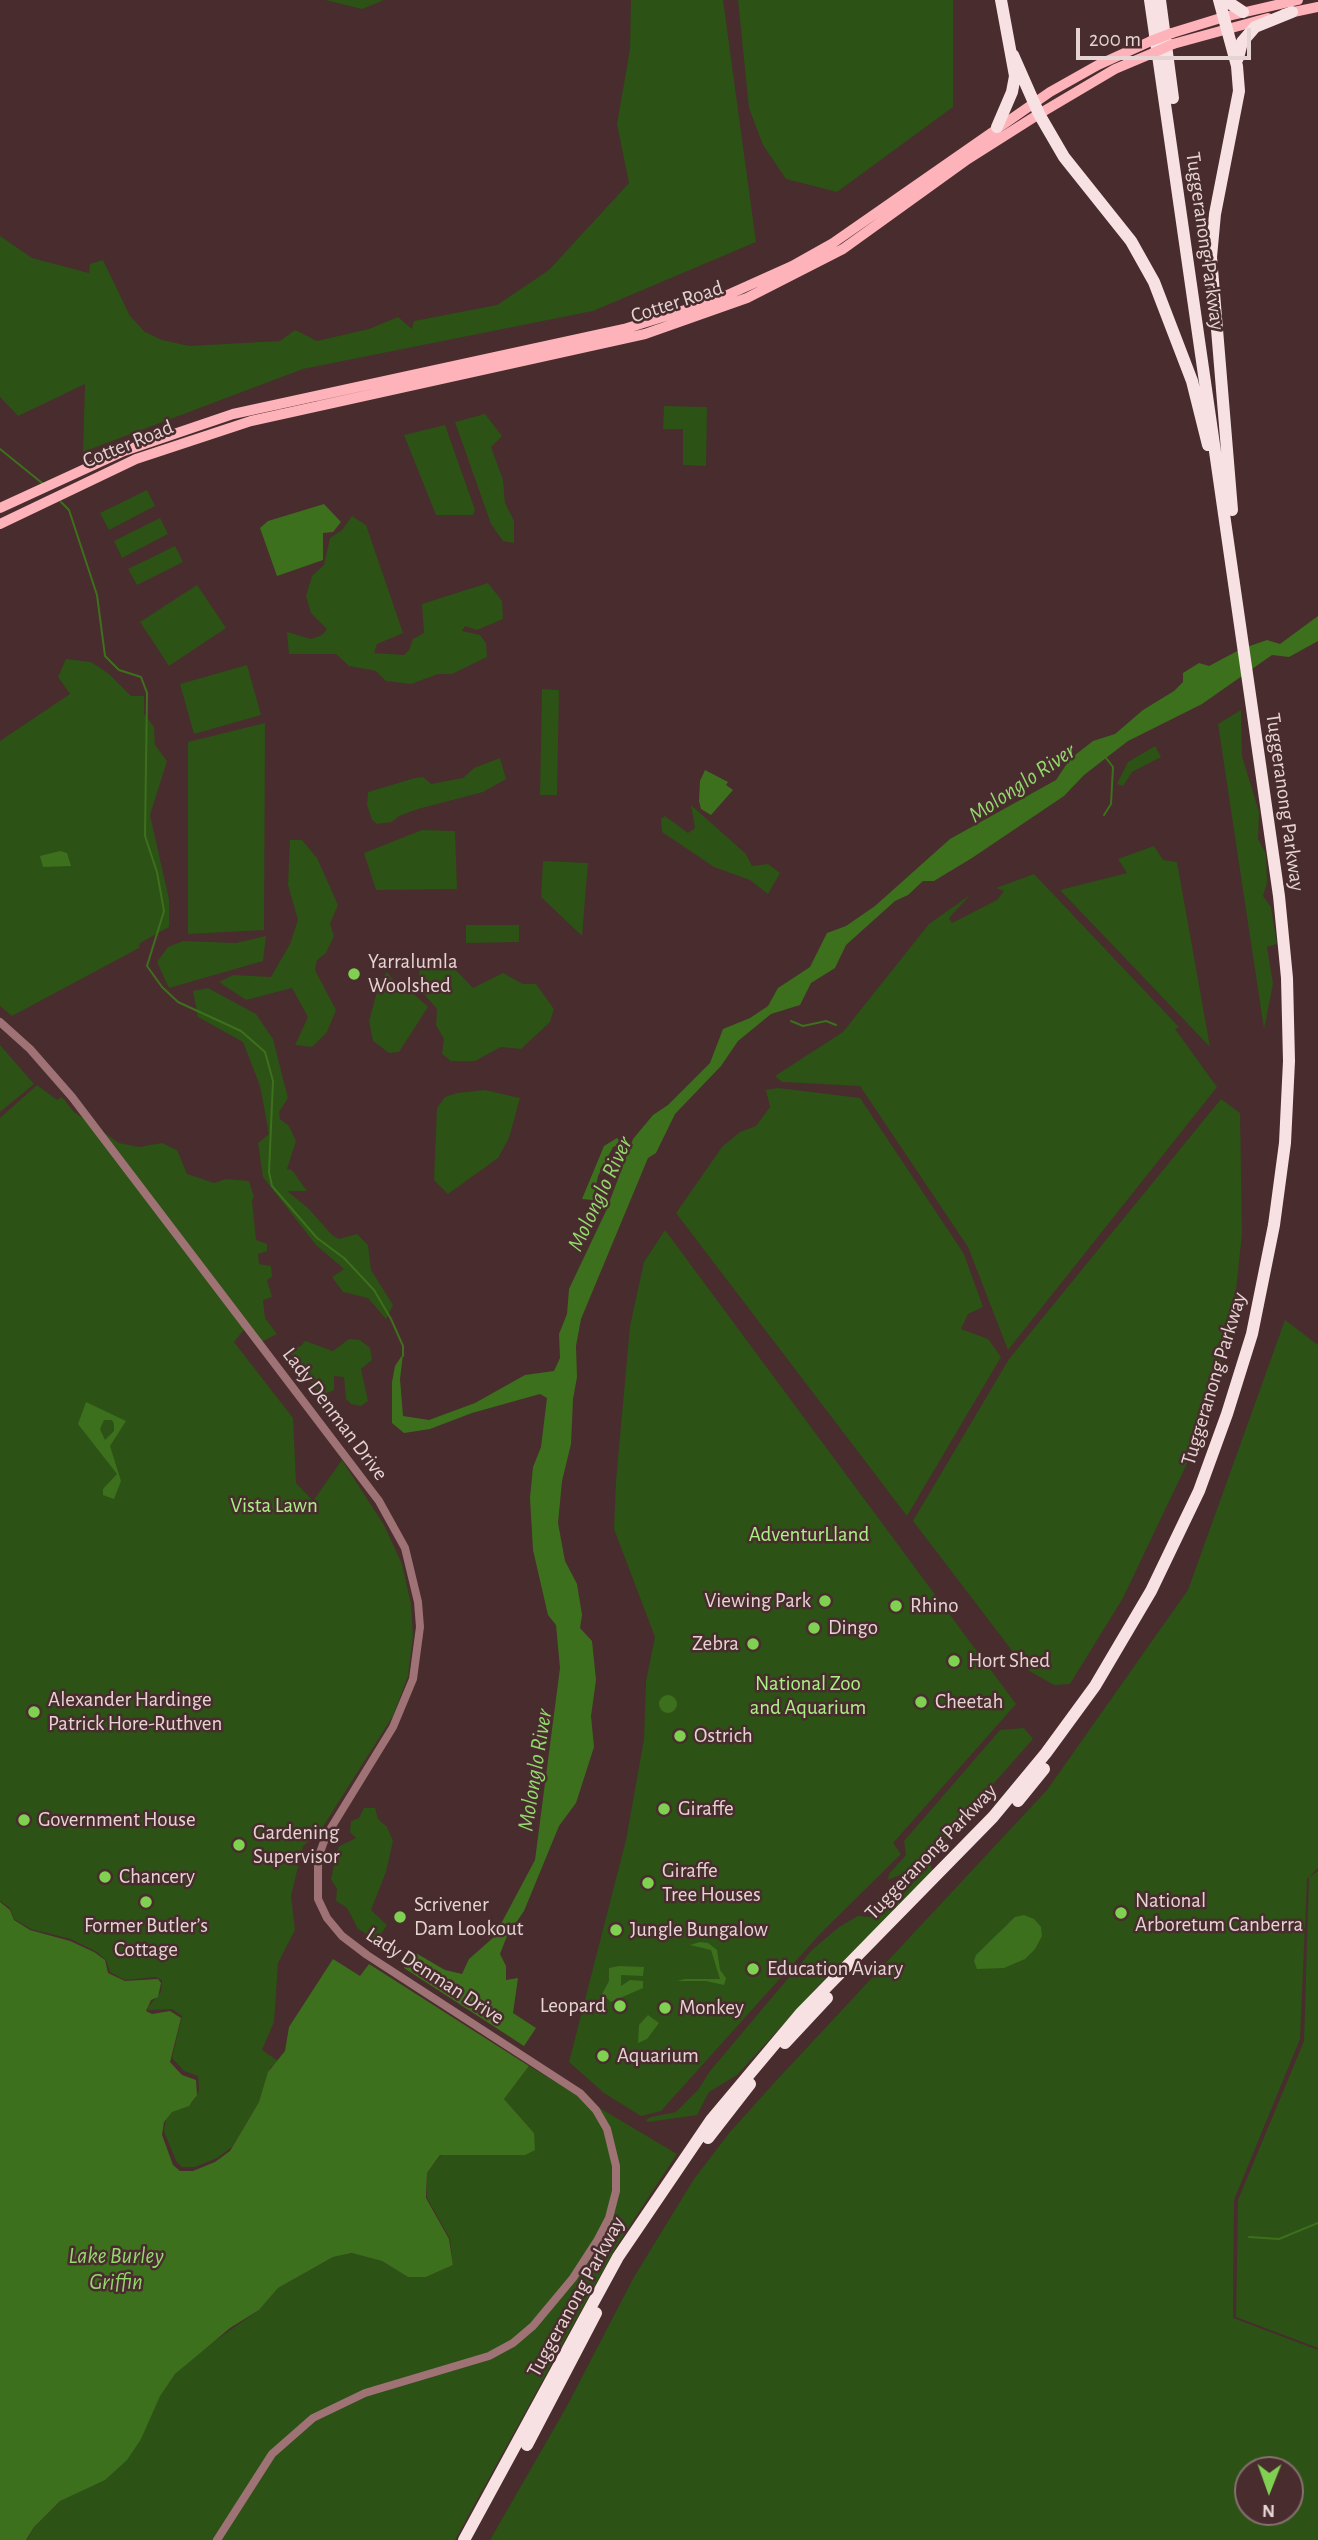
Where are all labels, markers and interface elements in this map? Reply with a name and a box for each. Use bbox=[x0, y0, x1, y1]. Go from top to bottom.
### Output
scale bar bbox=[1080, 14, 1255, 58]
text: 200 m bbox=[1089, 29, 1141, 50]
street label: Tuggeranong Parkway bbox=[1180, 150, 1230, 332]
street label: Cotter Road bbox=[628, 275, 726, 329]
street label: Cotter Road bbox=[79, 414, 177, 474]
street label: Tuggeranong Parkway bbox=[1260, 711, 1310, 893]
water label: Molonglo River bbox=[963, 737, 1081, 829]
place label: Yarralumla Woolshed bbox=[368, 949, 458, 999]
marker: Yarralumla Woolshed bbox=[346, 966, 362, 982]
water label: Molonglo River bbox=[561, 1132, 639, 1256]
street label: Tuggeranong Parkway bbox=[1176, 1289, 1252, 1469]
street label: Lady Denman Drive bbox=[277, 1343, 393, 1485]
park label: Vista Lawn bbox=[230, 1493, 318, 1519]
park label: AdventurLland bbox=[749, 1522, 869, 1548]
place label: Viewing Park bbox=[704, 1588, 811, 1614]
marker: Viewing Park bbox=[817, 1593, 833, 1609]
place label: Rhino bbox=[910, 1593, 959, 1619]
marker: Rhino bbox=[888, 1598, 904, 1614]
place label: Dingo bbox=[828, 1615, 878, 1641]
marker: Dingo bbox=[806, 1620, 822, 1636]
place label: Zebra bbox=[692, 1631, 739, 1657]
marker: Zebra bbox=[745, 1636, 761, 1652]
place label: Hort Shed bbox=[968, 1648, 1050, 1674]
marker: Hort Shed bbox=[946, 1653, 962, 1669]
park label: National Zoo and Aquarium bbox=[750, 1671, 866, 1721]
place label: Alexander Hardinge Patrick Hore-Ruthven bbox=[48, 1687, 222, 1737]
place label: Cheetah bbox=[935, 1689, 1004, 1715]
marker: Cheetah bbox=[913, 1694, 929, 1710]
marker: Alexander Hardinge Patrick Hore-Ruthven bbox=[26, 1704, 42, 1720]
water label: Molonglo River bbox=[512, 1707, 558, 1833]
place label: Ostrich bbox=[694, 1723, 753, 1749]
marker: Ostrich bbox=[672, 1728, 688, 1744]
street label: Tuggeranong Parkway bbox=[860, 1779, 1002, 1925]
place label: Giraffe bbox=[678, 1796, 734, 1822]
marker: Giraffe bbox=[656, 1801, 672, 1817]
place label: Government House bbox=[38, 1807, 196, 1833]
marker: Government House bbox=[16, 1812, 32, 1828]
place label: Gardening Supervisor bbox=[253, 1820, 340, 1870]
marker: Gardening Supervisor bbox=[231, 1837, 247, 1853]
place label: Giraffe Tree Houses bbox=[662, 1858, 761, 1908]
place label: Chancery bbox=[119, 1864, 195, 1890]
marker: Chancery bbox=[97, 1869, 113, 1885]
marker: Giraffe Tree Houses bbox=[640, 1875, 656, 1891]
place label: National Arboretum Canberra bbox=[1135, 1888, 1303, 1938]
place label: Scrivener Dam Lookout bbox=[414, 1892, 523, 1942]
marker: Former Butler’s Cottage bbox=[138, 1894, 154, 1910]
marker: National Arboretum Canberra bbox=[1113, 1905, 1129, 1921]
marker: Scrivener Dam Lookout bbox=[392, 1909, 408, 1925]
place label: Former Butler’s Cottage bbox=[84, 1913, 208, 1963]
place label: Jungle Bungalow bbox=[630, 1917, 768, 1943]
street label: Lady Denman Drive bbox=[361, 1922, 509, 2030]
marker: Jungle Bungalow bbox=[608, 1922, 624, 1938]
place label: Education Aviary bbox=[767, 1956, 903, 1982]
marker: Education Aviary bbox=[745, 1961, 761, 1977]
place label: Leopard bbox=[540, 1993, 606, 2019]
place label: Monkey bbox=[679, 1995, 744, 2021]
marker: Leopard bbox=[612, 1998, 628, 2014]
marker: Monkey bbox=[657, 2000, 673, 2016]
place label: Aquarium bbox=[617, 2043, 699, 2069]
marker: Aquarium bbox=[595, 2048, 611, 2064]
street label: Tuggeranong Parkway bbox=[521, 2212, 631, 2382]
water label: Lake Burley Griffin bbox=[68, 2242, 164, 2296]
north arrow bbox=[1234, 2456, 1304, 2526]
text: N bbox=[1262, 2501, 1275, 2520]

